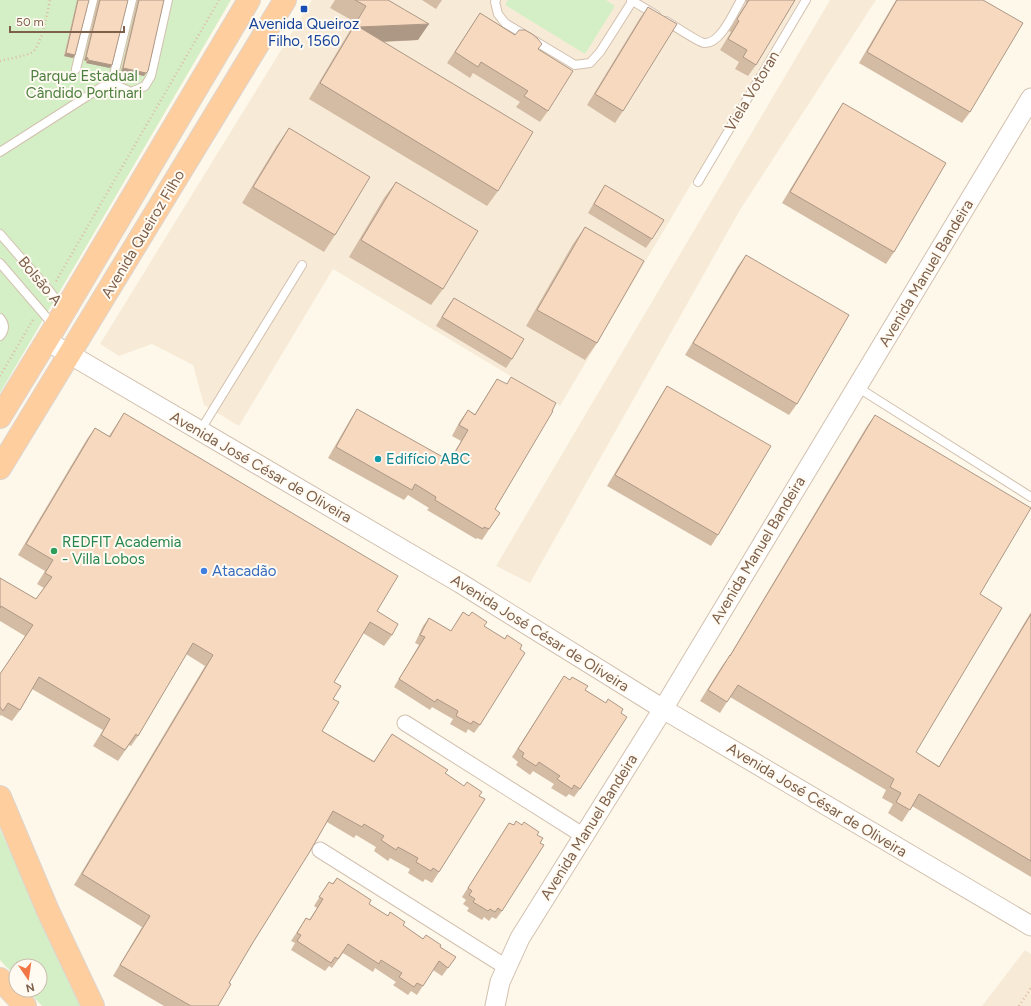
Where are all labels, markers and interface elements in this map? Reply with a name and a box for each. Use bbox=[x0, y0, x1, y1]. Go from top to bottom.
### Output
marker: Avenida Queiroz Filho, 1560 bbox=[299, 4, 309, 14]
scale bar bbox=[10, 8, 124, 34]
text: 50 m bbox=[16, 15, 44, 29]
place label: Avenida Queiroz Filho, 1560 bbox=[249, 15, 359, 50]
street label: Viela Votoran bbox=[721, 48, 783, 134]
park label: Parque Estadual Cândido Portinari bbox=[26, 67, 142, 102]
street label: Avenida Queiroz Filho bbox=[98, 166, 189, 301]
street label: Avenida Manuel Bandeira bbox=[875, 196, 977, 350]
street label: Bolsão A bbox=[14, 253, 66, 309]
street label: Avenida José César de Oliveira bbox=[167, 408, 355, 526]
place label: Edifício ABC bbox=[386, 450, 470, 468]
marker: Edifício ABC bbox=[373, 454, 383, 464]
street label: Avenida Manuel Bandeira bbox=[707, 473, 809, 627]
place label: REDFIT Academia - Villa Lobos bbox=[62, 533, 181, 568]
marker: REDFIT Academia - Villa Lobos bbox=[49, 546, 59, 556]
place label: Atacadão bbox=[212, 562, 277, 580]
marker: Atacadão bbox=[199, 566, 209, 576]
street label: Avenida José César de Oliveira bbox=[448, 571, 632, 695]
street label: Avenida José César de Oliveira bbox=[724, 739, 910, 861]
street label: Avenida Manuel Bandeira bbox=[537, 751, 641, 903]
north arrow bbox=[8, 958, 48, 998]
text: N bbox=[25, 980, 36, 995]

